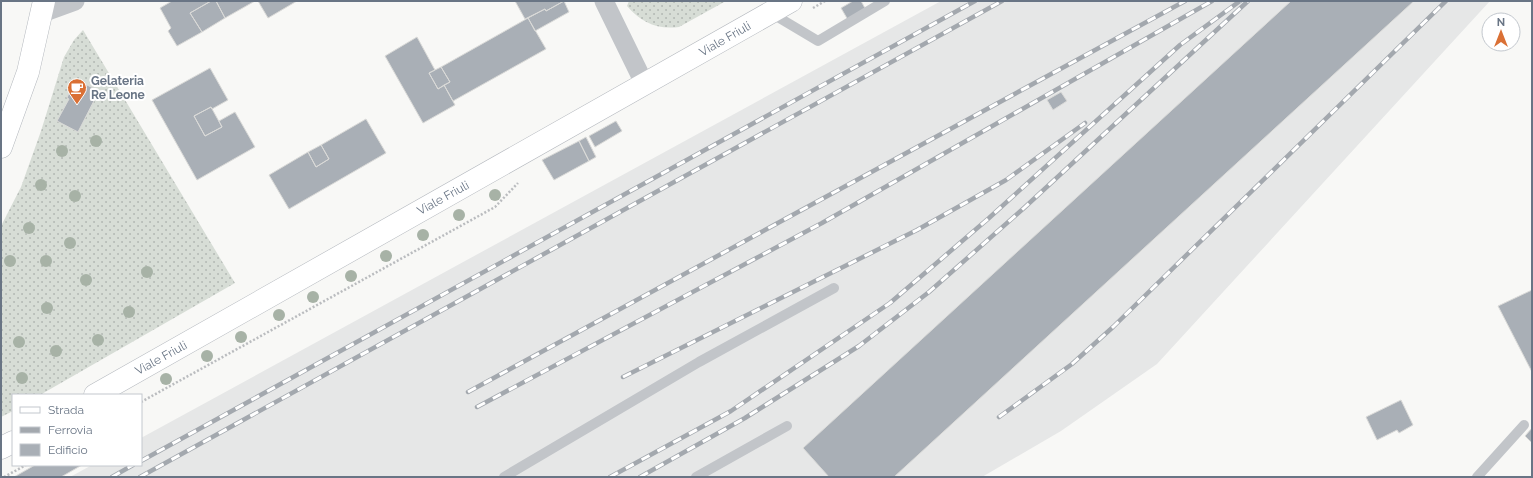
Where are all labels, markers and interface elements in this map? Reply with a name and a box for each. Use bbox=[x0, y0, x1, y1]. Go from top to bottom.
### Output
north arrow bbox=[1481, 12, 1521, 52]
text: N bbox=[1497, 16, 1505, 29]
street label: Viale Friuli bbox=[697, 19, 753, 59]
place label: Gelateria Re Leone bbox=[91, 74, 145, 102]
cafe icon: Gelateria Re Leone bbox=[66, 77, 88, 105]
street label: Viale Friuli bbox=[415, 178, 471, 218]
street label: Viale Friuli bbox=[133, 338, 189, 378]
legend bbox=[12, 394, 142, 466]
text: Strada bbox=[48, 403, 84, 417]
text: Ferrovia bbox=[48, 423, 92, 437]
text: Edificio bbox=[48, 443, 88, 457]

